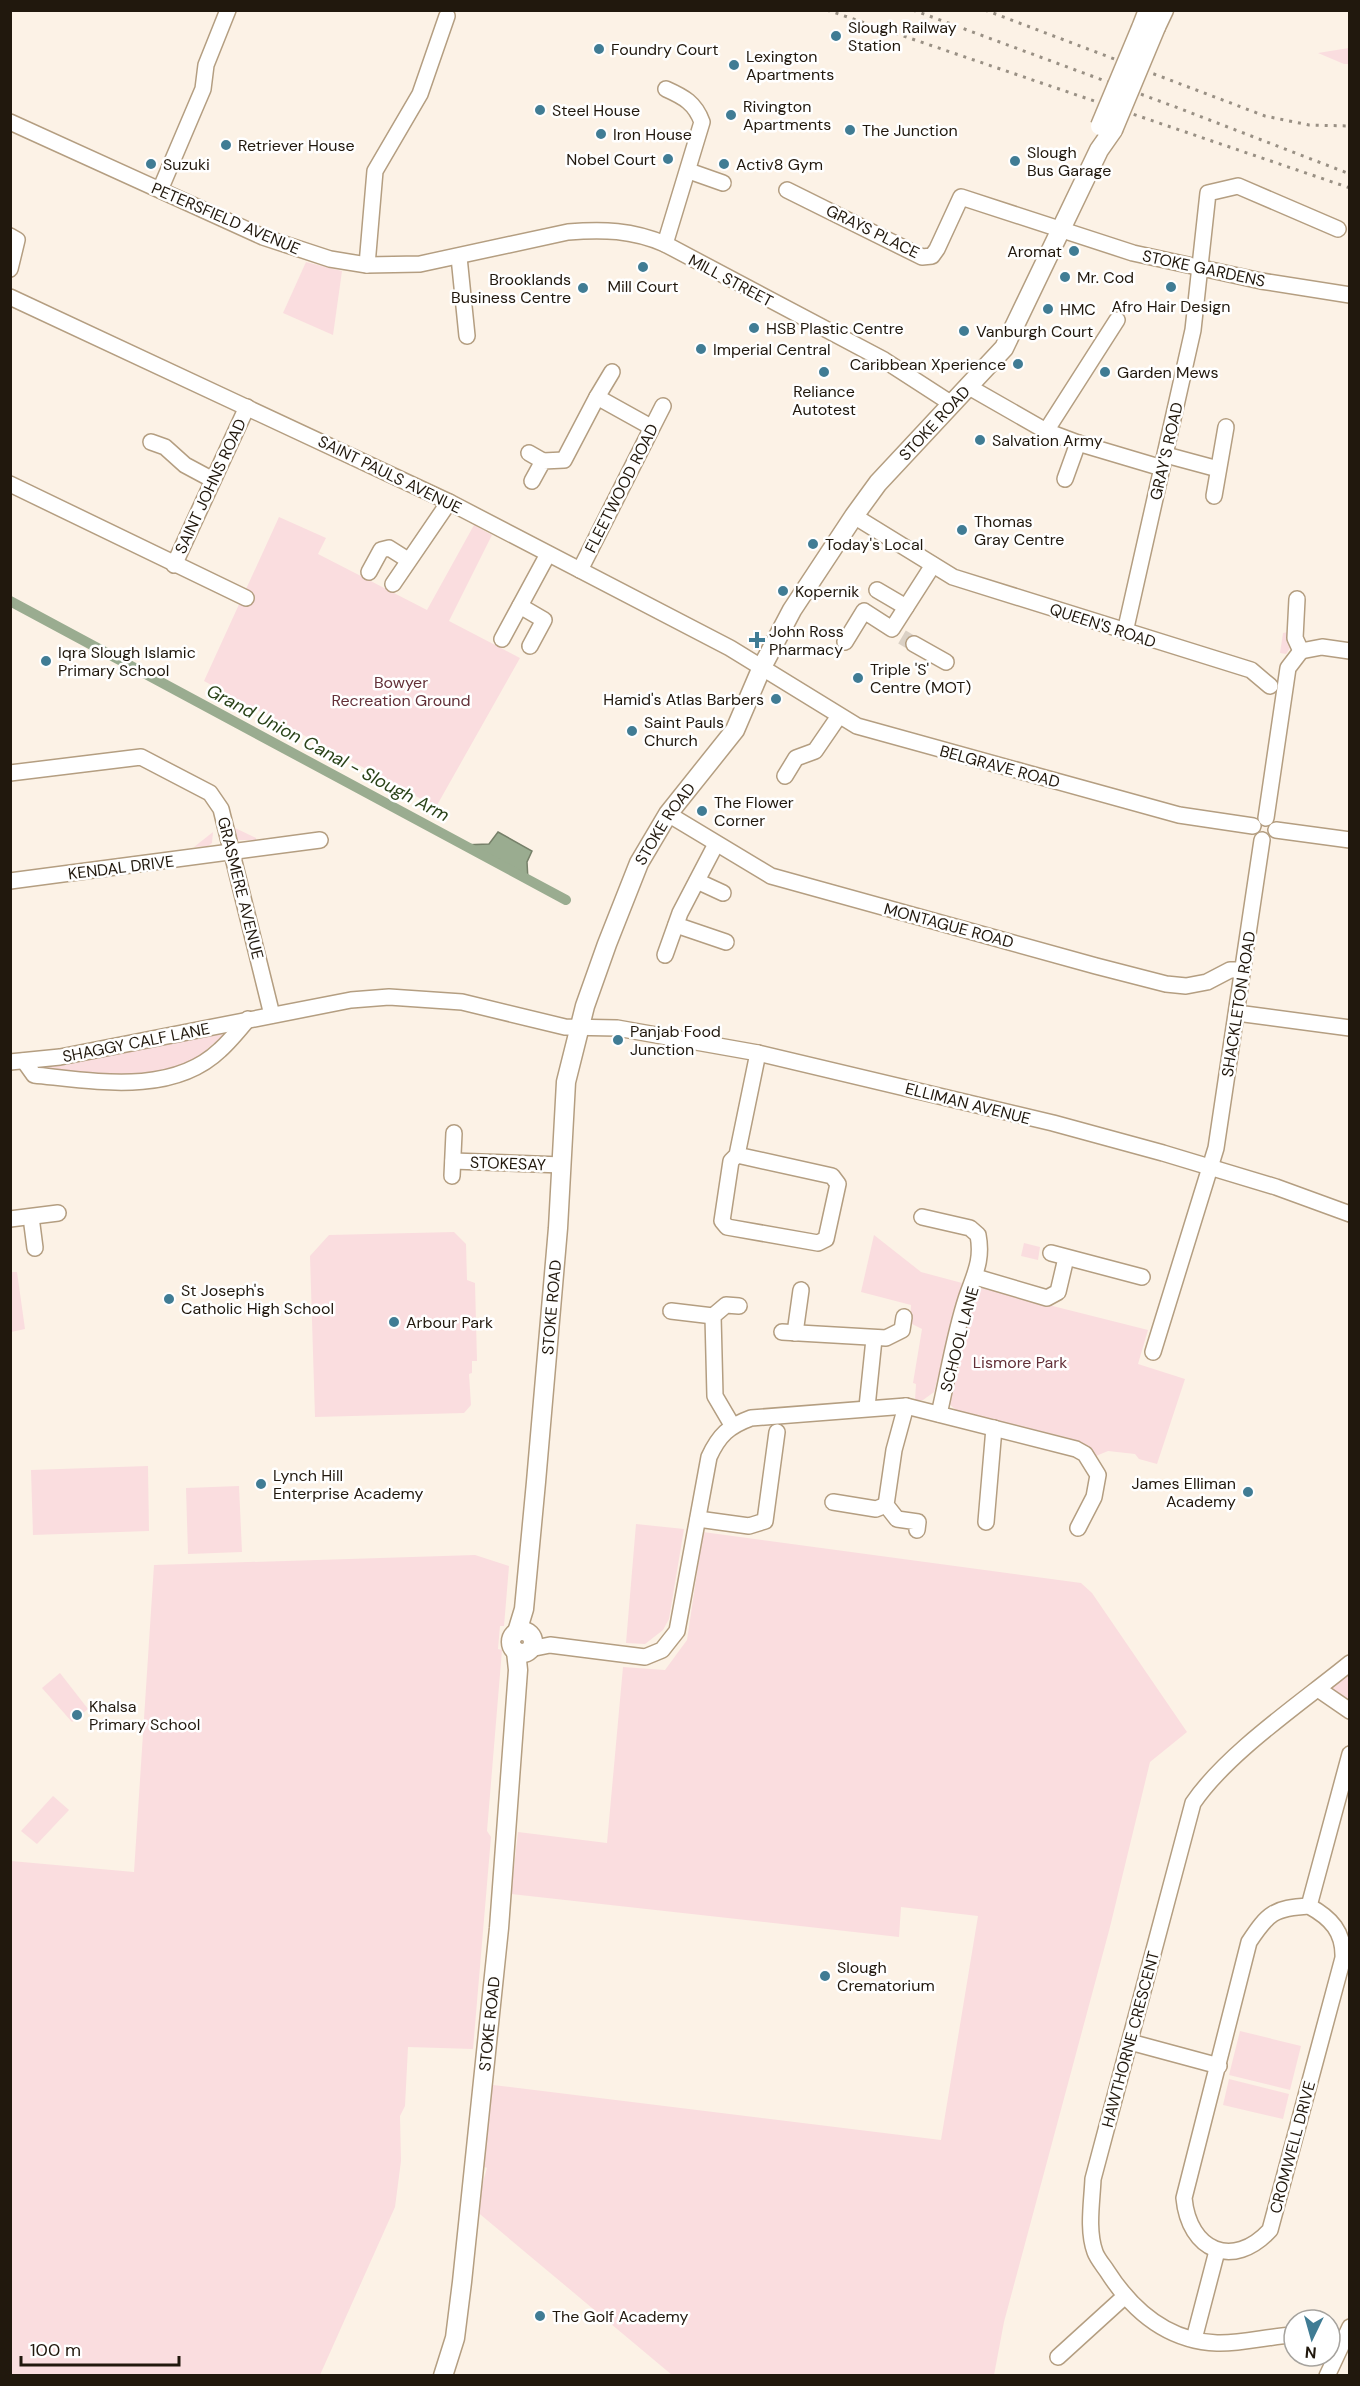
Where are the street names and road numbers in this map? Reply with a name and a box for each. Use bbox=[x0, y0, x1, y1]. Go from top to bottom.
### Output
street label: PETERSFIELD AVENUE bbox=[148, 178, 303, 259]
street label: GRAYS PLACE bbox=[823, 200, 923, 263]
street label: STOKE GARDENS bbox=[1141, 245, 1267, 292]
street label: MILL STREET bbox=[685, 249, 777, 312]
street label: STOKE ROAD bbox=[894, 381, 975, 465]
street label: GRAY'S ROAD bbox=[1145, 400, 1188, 502]
street label: SAINT JOHNS ROAD bbox=[170, 415, 251, 557]
street label: FLEETWOOD ROAD bbox=[580, 420, 663, 556]
street label: SAINT PAULS AVENUE bbox=[314, 431, 465, 518]
street label: QUEEN'S ROAD bbox=[1047, 598, 1159, 653]
street label: BELGRAVE ROAD bbox=[937, 740, 1062, 793]
street label: STOKE ROAD bbox=[630, 778, 700, 869]
street label: GRASMERE AVENUE bbox=[213, 815, 268, 962]
street label: KENDAL DRIVE bbox=[67, 851, 175, 884]
street label: MONTAGUE ROAD bbox=[882, 898, 1016, 953]
street label: SHACKLETON ROAD bbox=[1217, 930, 1260, 1078]
street label: SHAGGY CALF LANE bbox=[61, 1018, 211, 1067]
street label: ELLIMAN AVENUE bbox=[903, 1078, 1033, 1129]
street label: STOKESAY bbox=[470, 1152, 546, 1175]
street label: STOKE ROAD bbox=[537, 1259, 566, 1356]
street label: SCHOOL LANE bbox=[935, 1284, 984, 1394]
street label: HAWTHORNE CRESCENT bbox=[1097, 1949, 1164, 2130]
street label: STOKE ROAD bbox=[474, 1975, 505, 2072]
street label: CROMWELL DRIVE bbox=[1265, 2079, 1320, 2216]

